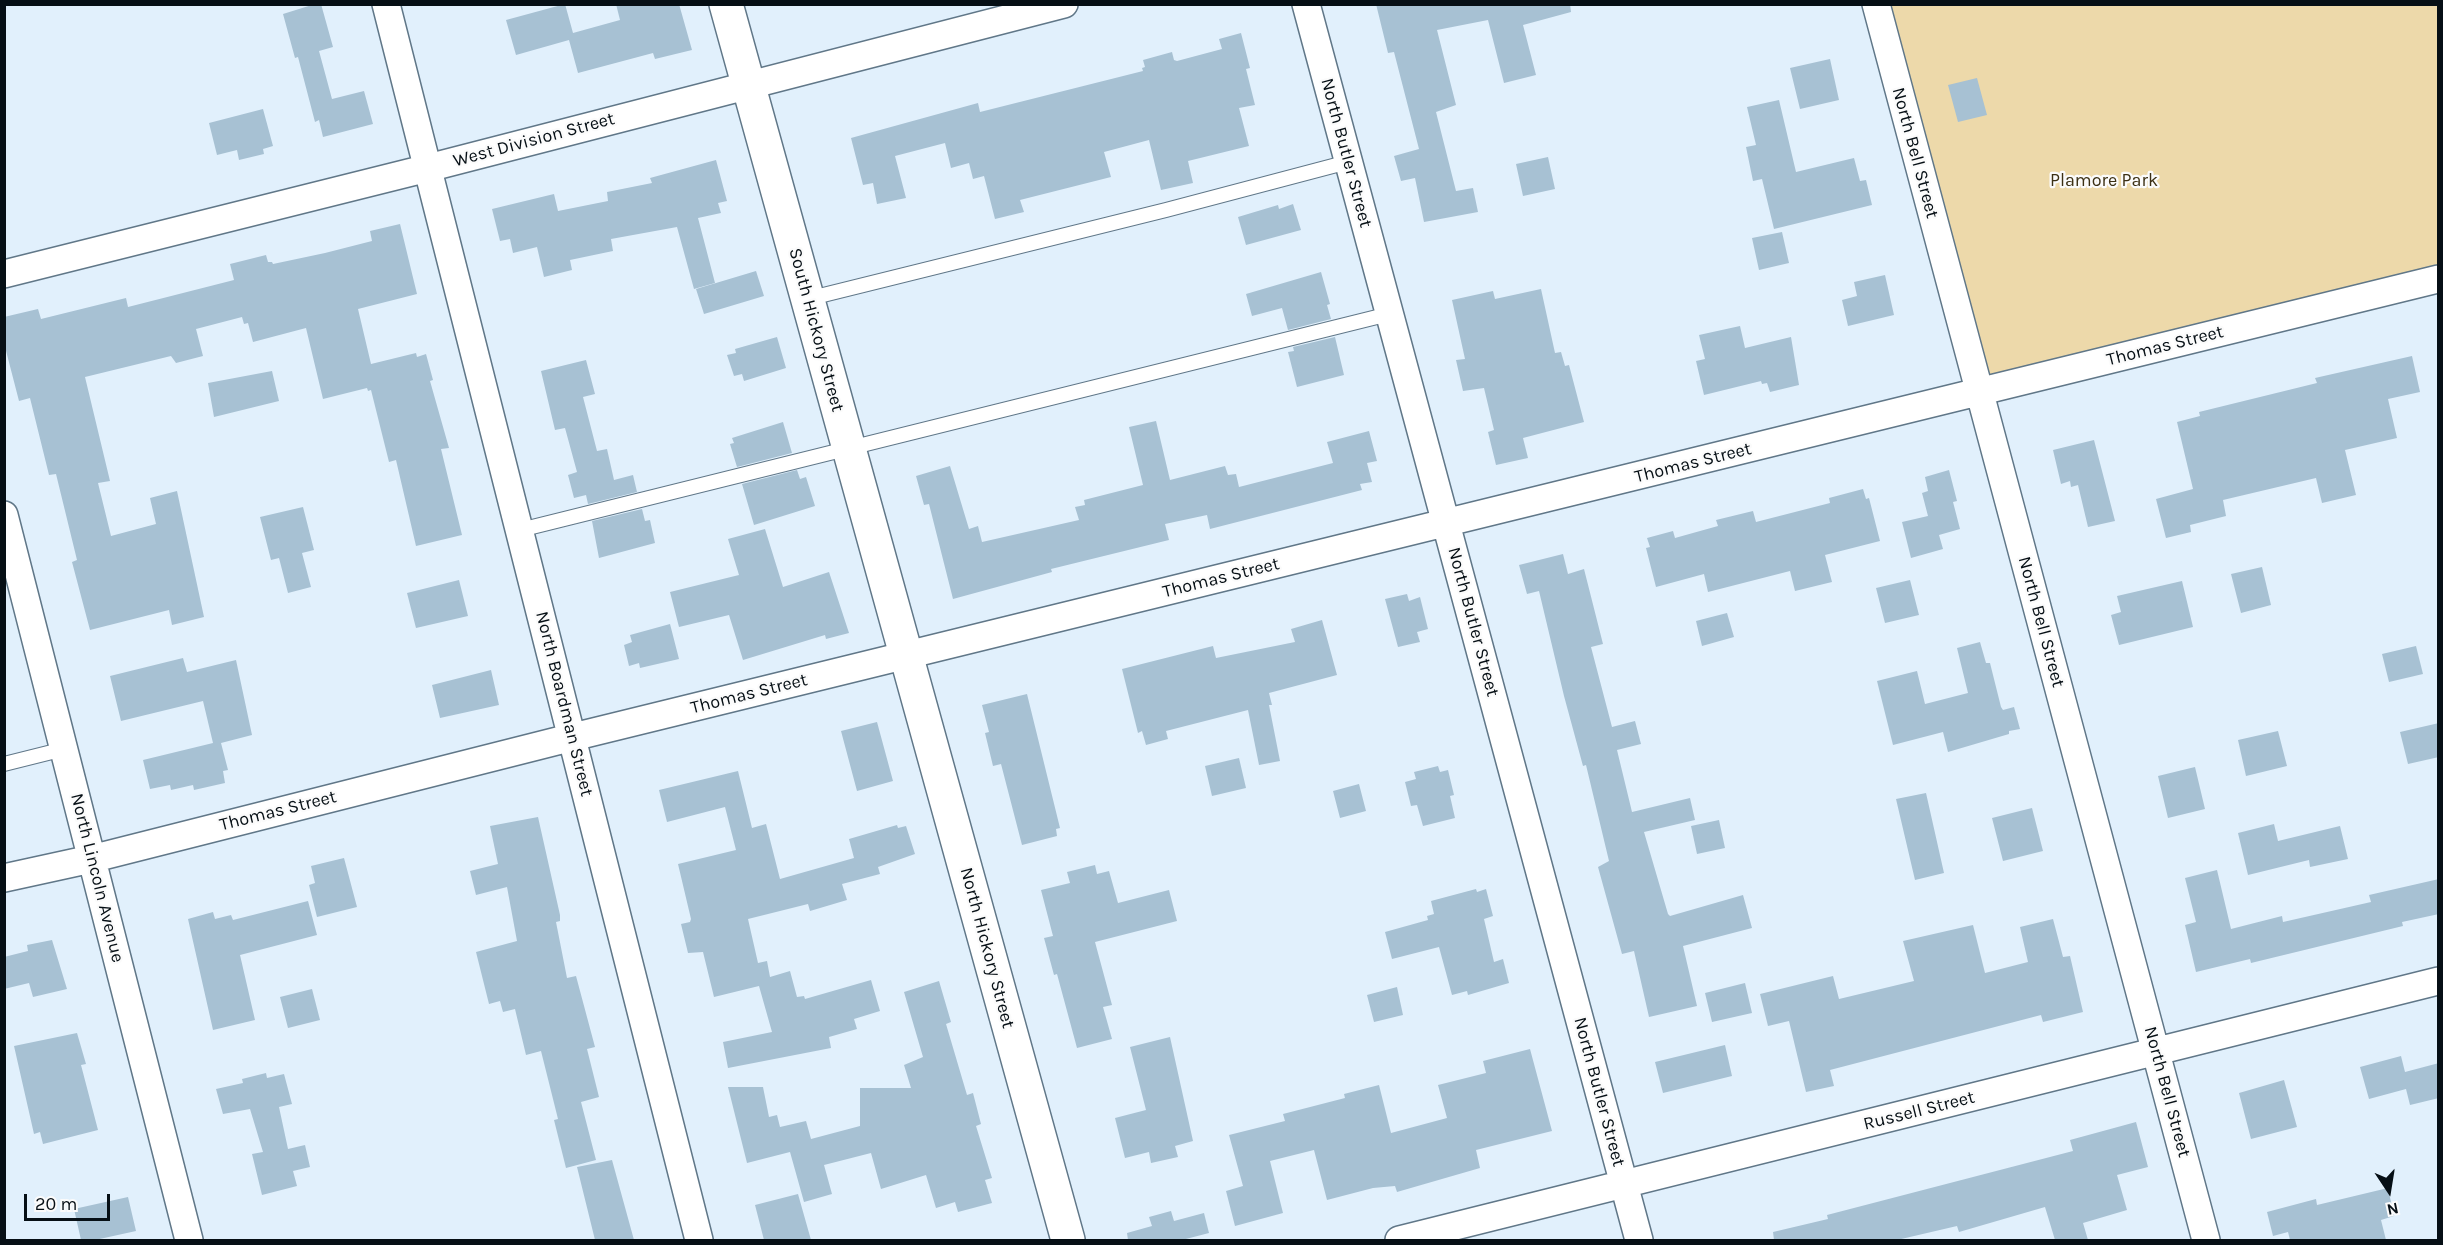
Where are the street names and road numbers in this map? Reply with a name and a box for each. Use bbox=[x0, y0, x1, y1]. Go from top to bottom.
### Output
street label: North Butler Street bbox=[1316, 76, 1376, 230]
street label: North Bell Street bbox=[1887, 85, 1943, 221]
street label: West Division Street bbox=[451, 108, 617, 172]
street label: South Hickory Street bbox=[784, 246, 848, 414]
street label: Thomas Street bbox=[2104, 321, 2226, 371]
street label: Thomas Street bbox=[1632, 438, 1754, 488]
street label: North Butler Street bbox=[1443, 545, 1503, 699]
street label: Thomas Street bbox=[1160, 553, 1282, 603]
street label: North Bell Street bbox=[2013, 554, 2069, 690]
street label: North Boardman Street bbox=[531, 609, 597, 799]
street label: Thomas Street bbox=[688, 669, 810, 719]
street label: Thomas Street bbox=[217, 786, 339, 836]
street label: North Lincoln Avenue bbox=[66, 791, 128, 965]
street label: North Hickory Street bbox=[955, 865, 1019, 1031]
street label: North Butler Street bbox=[1569, 1015, 1629, 1169]
street label: North Bell Street bbox=[2139, 1024, 2195, 1160]
street label: Russell Street bbox=[1861, 1087, 1977, 1135]

